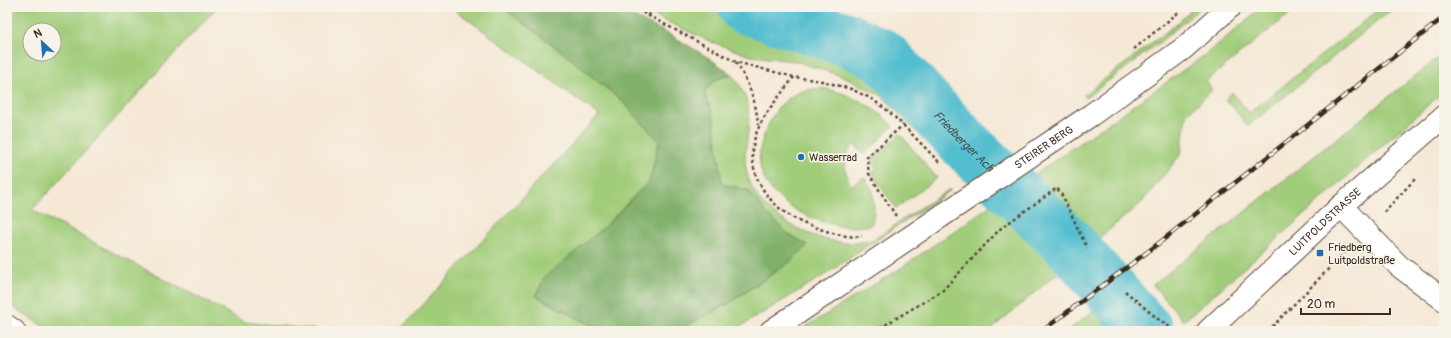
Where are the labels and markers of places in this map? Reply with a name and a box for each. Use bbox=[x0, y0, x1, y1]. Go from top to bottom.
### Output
place label: Wasserrad bbox=[809, 151, 857, 164]
marker: Wasserrad bbox=[796, 152, 806, 162]
place label: Friedberg Luitpoldstraße bbox=[1328, 241, 1396, 267]
marker: Friedberg Luitpoldstraße bbox=[1315, 248, 1325, 258]

